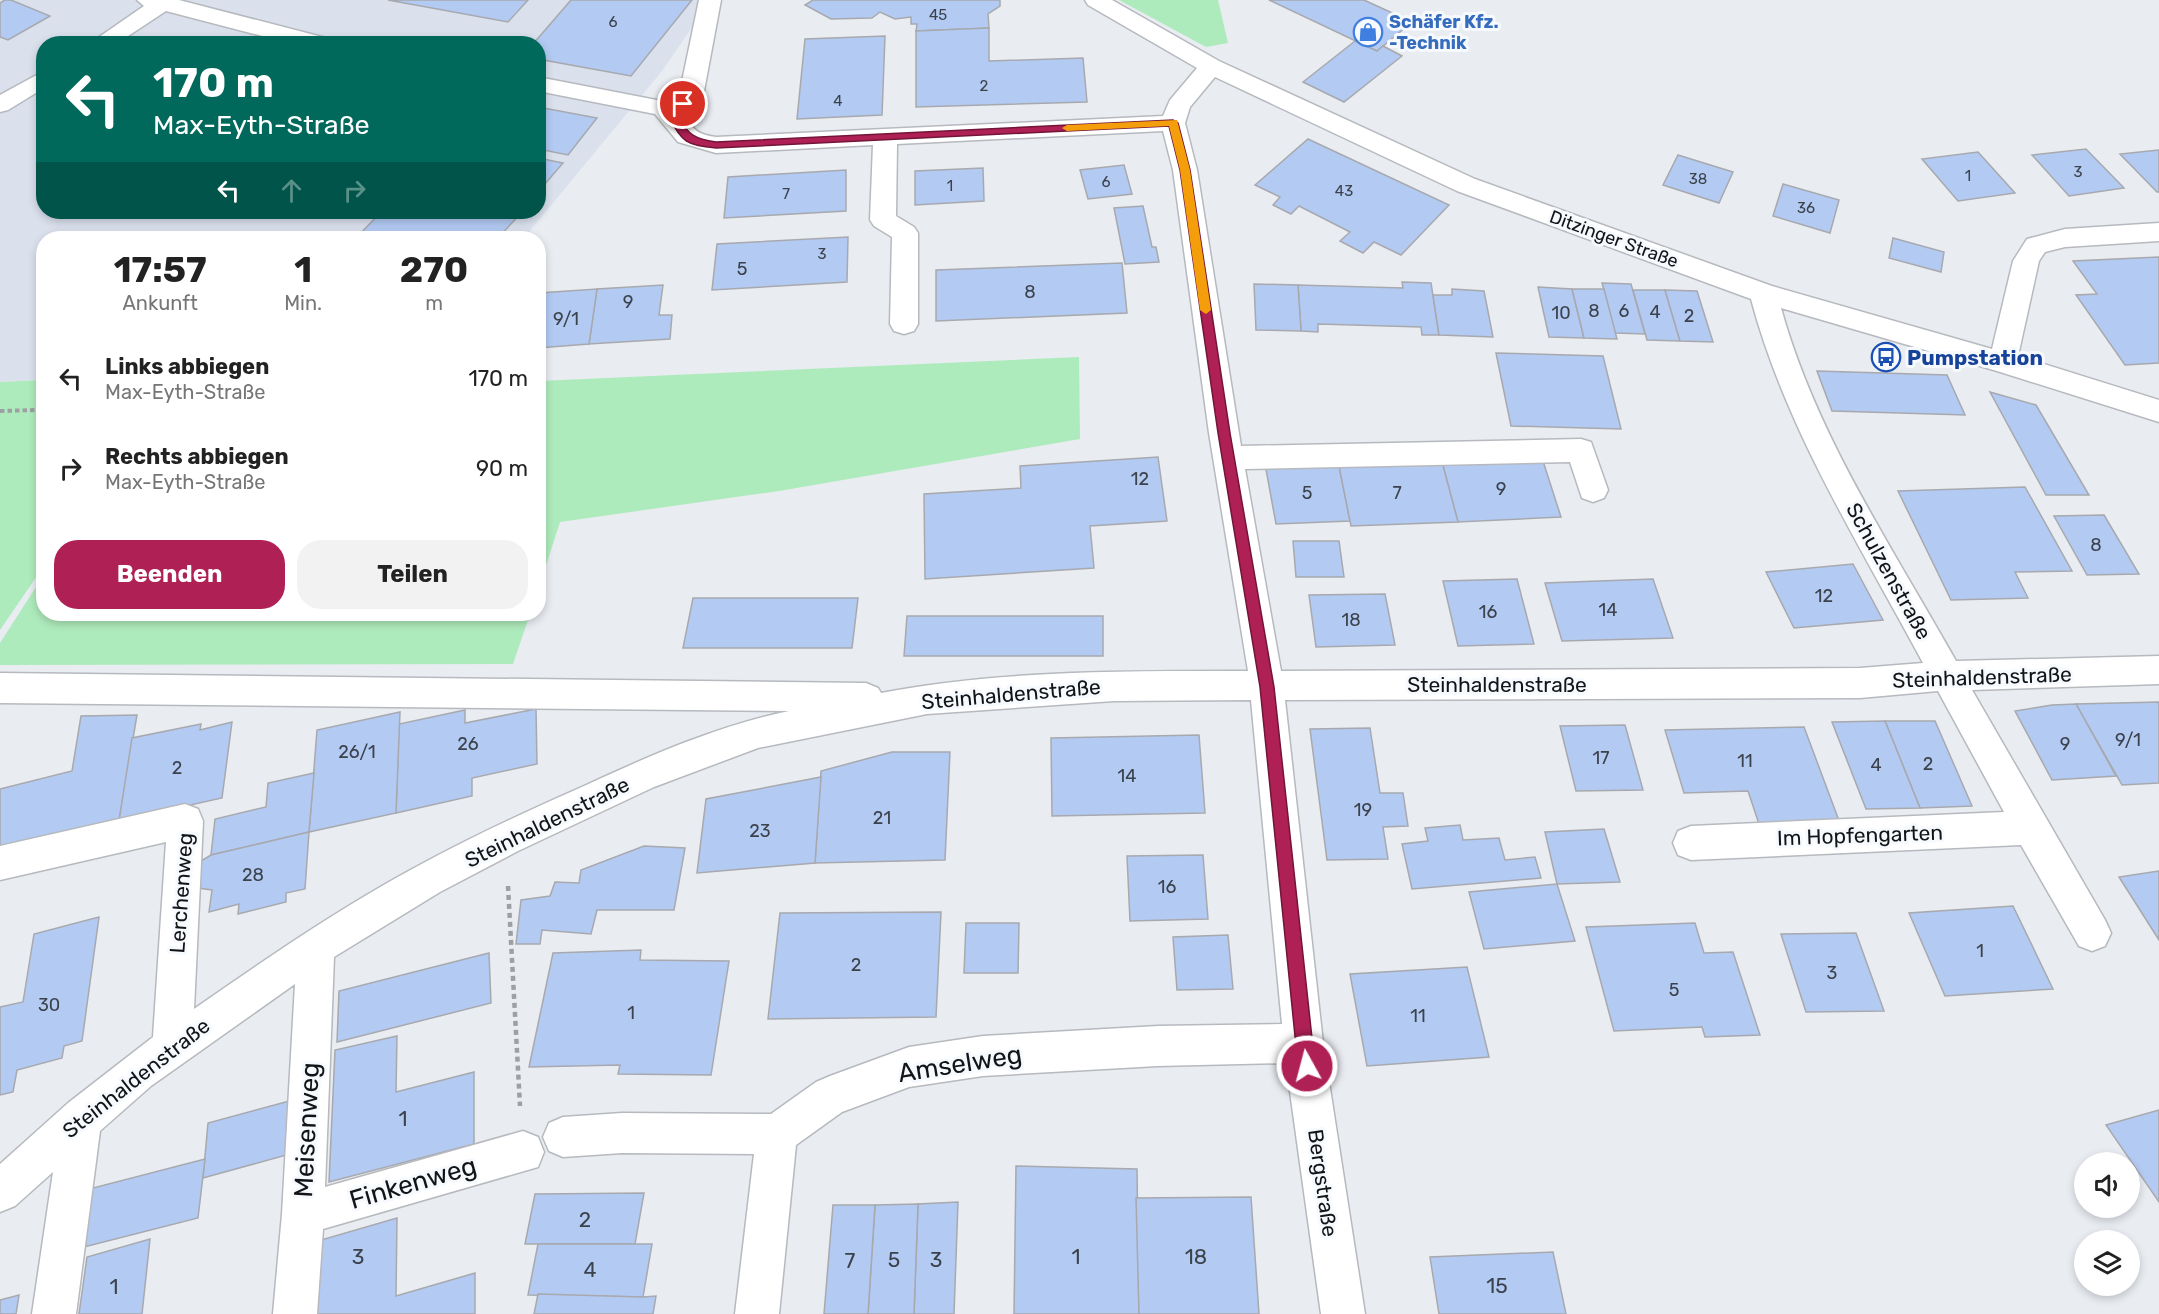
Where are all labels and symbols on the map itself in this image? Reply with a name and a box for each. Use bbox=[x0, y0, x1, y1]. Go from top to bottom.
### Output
house number: 45 bbox=[929, 6, 947, 24]
place label: Schäfer Kfz. -Technik bbox=[1389, 11, 1499, 54]
house number: 6 bbox=[608, 13, 618, 31]
shop icon: Schäfer Kfz. -Technik bbox=[1352, 16, 1384, 48]
house number: 2 bbox=[980, 77, 989, 95]
pin bbox=[657, 78, 708, 129]
house number: 4 bbox=[833, 92, 843, 110]
house number: 3 bbox=[2073, 163, 2083, 181]
house number: 1 bbox=[1965, 167, 1971, 185]
house number: 38 bbox=[1689, 170, 1707, 188]
house number: 6 bbox=[1101, 173, 1111, 191]
house number: 1 bbox=[947, 177, 953, 195]
house number: 43 bbox=[1335, 182, 1353, 200]
house number: 7 bbox=[782, 185, 790, 203]
house number: 36 bbox=[1797, 199, 1815, 217]
street label: Ditzinger Straße bbox=[1547, 206, 1681, 272]
house number: 3 bbox=[817, 245, 827, 263]
house number: 5 bbox=[737, 258, 747, 280]
house number: 8 bbox=[1024, 281, 1036, 303]
house number: 9 bbox=[623, 291, 633, 313]
house number: 8 bbox=[1588, 300, 1600, 322]
house number: 6 bbox=[1619, 300, 1630, 322]
house number: 4 bbox=[1649, 301, 1661, 323]
house number: 10 bbox=[1551, 302, 1571, 324]
house number: 2 bbox=[1684, 305, 1694, 327]
house number: 9/1 bbox=[553, 308, 579, 330]
bus stop icon: Pumpstation bbox=[1870, 341, 1902, 373]
place label: Pumpstation bbox=[1907, 345, 2043, 370]
house number: 12 bbox=[1131, 468, 1149, 490]
house number: 9 bbox=[1496, 478, 1506, 500]
house number: 5 bbox=[1302, 482, 1312, 504]
house number: 7 bbox=[1392, 482, 1402, 504]
street label: Schulzenstraße bbox=[1841, 498, 1937, 644]
house number: 8 bbox=[2090, 534, 2102, 556]
house number: 12 bbox=[1815, 585, 1833, 607]
house number: 14 bbox=[1599, 599, 1617, 621]
house number: 16 bbox=[1479, 601, 1497, 623]
house number: 18 bbox=[1341, 609, 1361, 631]
street label: Steinhaldenstraße bbox=[1892, 661, 2072, 693]
street label: Steinhaldenstraße bbox=[1407, 672, 1587, 697]
street label: Steinhaldenstraße bbox=[920, 674, 1102, 714]
house number: 9/1 bbox=[2115, 729, 2141, 751]
house number: 26 bbox=[457, 733, 479, 755]
house number: 9 bbox=[2060, 733, 2070, 755]
house number: 26/1 bbox=[338, 741, 376, 763]
house number: 17 bbox=[1593, 747, 1609, 769]
house number: 11 bbox=[1737, 750, 1753, 772]
house number: 2 bbox=[1923, 753, 1933, 775]
house number: 4 bbox=[1870, 754, 1882, 776]
house number: 2 bbox=[172, 757, 182, 779]
house number: 14 bbox=[1118, 765, 1136, 787]
street label: Steinhaldenstraße bbox=[461, 771, 633, 873]
house number: 19 bbox=[1354, 799, 1372, 821]
house number: 21 bbox=[873, 807, 891, 829]
house number: 23 bbox=[749, 820, 771, 842]
street label: Im Hopfengarten bbox=[1777, 820, 1943, 850]
street label: Lerchenweg bbox=[164, 832, 198, 954]
house number: 28 bbox=[242, 864, 264, 886]
house number: 16 bbox=[1158, 876, 1176, 898]
house number: 1 bbox=[1976, 940, 1984, 962]
house number: 2 bbox=[851, 954, 861, 976]
house number: 3 bbox=[1827, 962, 1837, 984]
house number: 5 bbox=[1669, 979, 1679, 1001]
house number: 30 bbox=[38, 994, 60, 1016]
house number: 1 bbox=[627, 1002, 635, 1024]
house number: 11 bbox=[1410, 1005, 1426, 1027]
street label: Steinhaldenstraße bbox=[57, 1013, 215, 1143]
position arrow bbox=[1275, 1034, 1339, 1098]
street label: Amselweg bbox=[896, 1039, 1024, 1089]
street label: Meisenweg bbox=[288, 1062, 326, 1198]
house number: 1 bbox=[399, 1106, 408, 1131]
street label: Bergstraße bbox=[1303, 1128, 1343, 1238]
street label: Finkenweg bbox=[346, 1150, 480, 1216]
house number: 2 bbox=[579, 1207, 591, 1232]
house number: 3 bbox=[352, 1244, 364, 1269]
house number: 1 bbox=[1072, 1244, 1081, 1269]
house number: 18 bbox=[1185, 1244, 1207, 1269]
house number: 5 bbox=[888, 1247, 900, 1272]
house number: 3 bbox=[930, 1247, 942, 1272]
house number: 7 bbox=[845, 1248, 856, 1273]
house number: 4 bbox=[583, 1257, 597, 1282]
house number: 15 bbox=[1486, 1273, 1508, 1298]
house number: 1 bbox=[110, 1274, 119, 1299]

